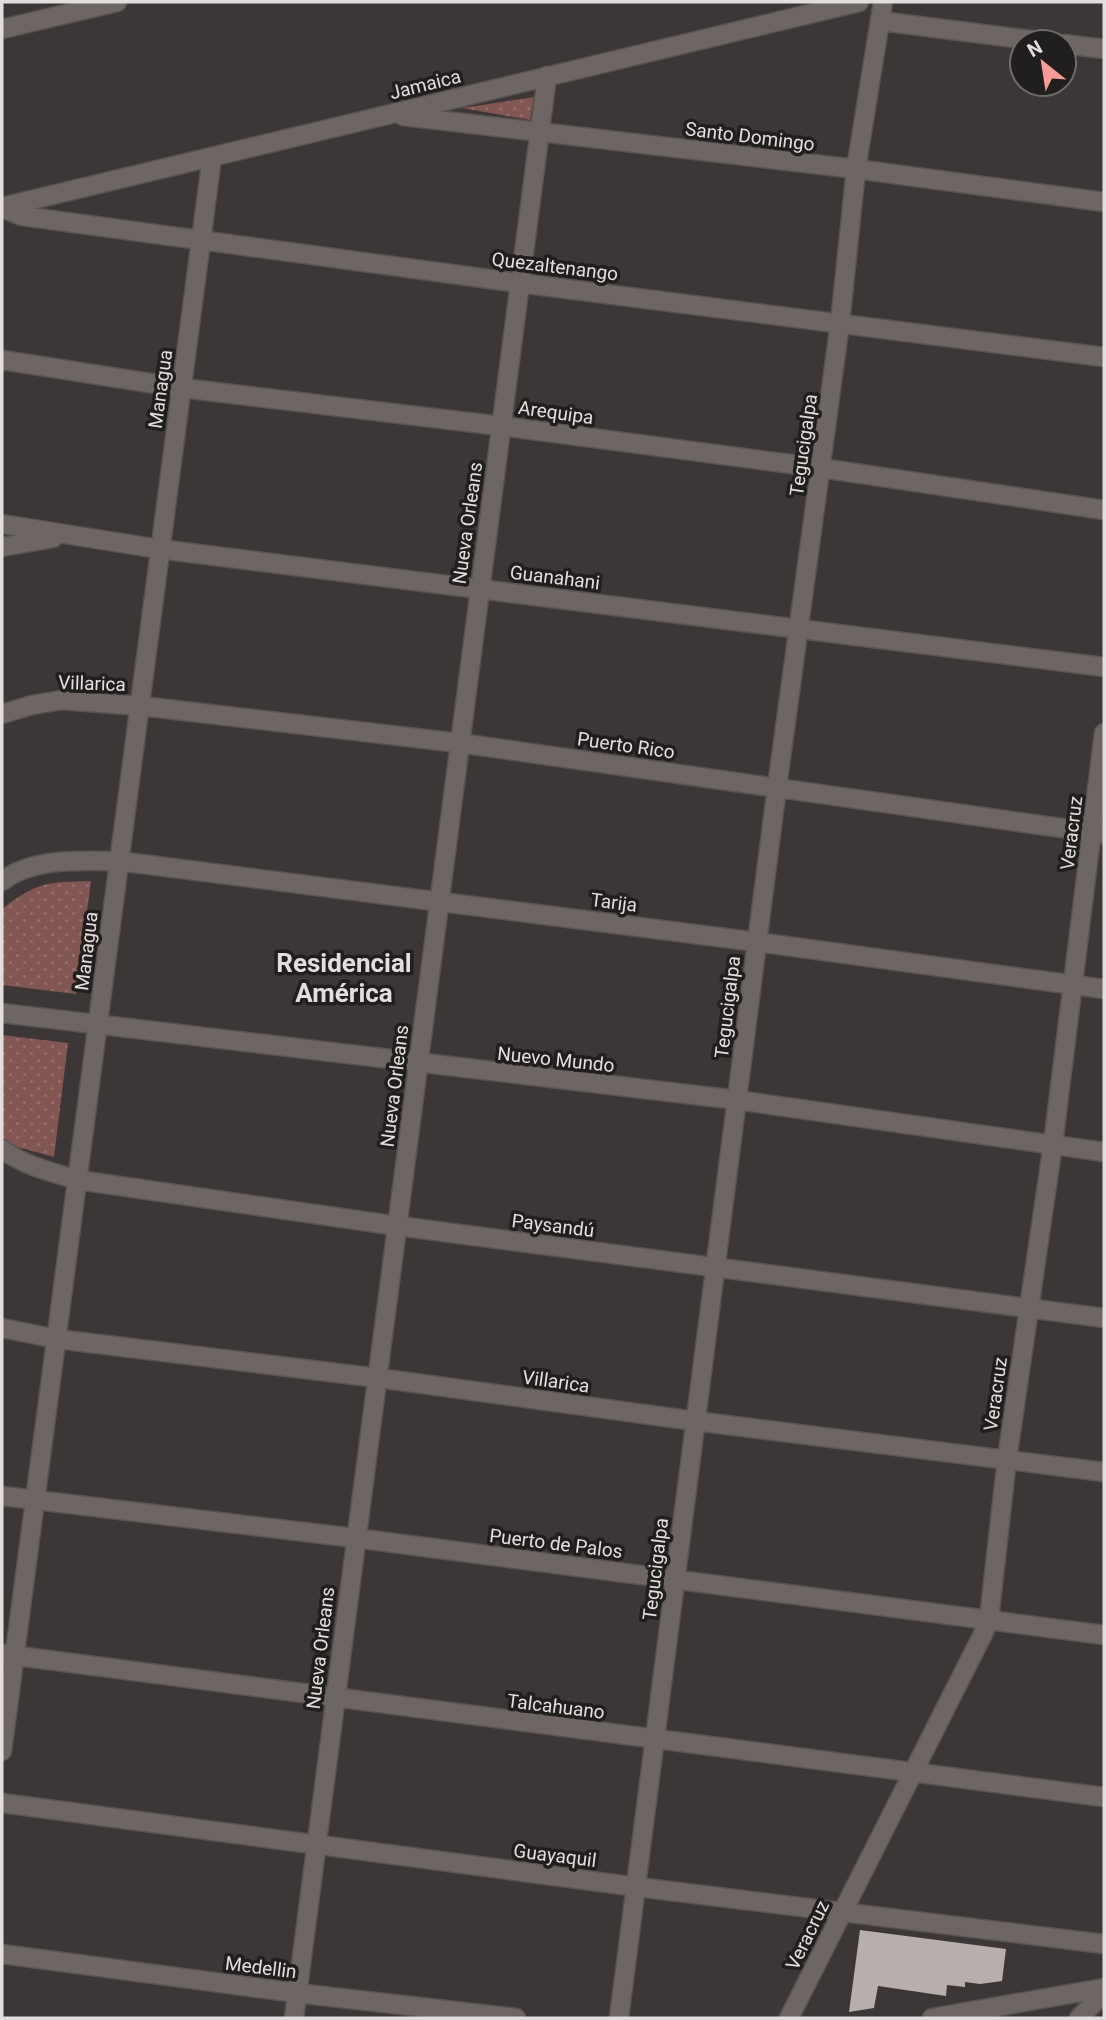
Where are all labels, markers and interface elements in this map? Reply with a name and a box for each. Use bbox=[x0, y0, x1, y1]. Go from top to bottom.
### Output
north arrow bbox=[1008, 28, 1078, 98]
text: N bbox=[1023, 35, 1046, 62]
street label: Jamaica bbox=[387, 65, 463, 104]
street label: Santo Domingo bbox=[684, 117, 816, 156]
street label: Quezaltenango bbox=[490, 247, 619, 286]
street label: Managua bbox=[144, 348, 177, 430]
street label: Tegucigalpa bbox=[785, 393, 822, 498]
street label: Arequipa bbox=[517, 396, 595, 429]
street label: Nueva Orleans bbox=[448, 461, 487, 586]
street label: Guanahani bbox=[509, 561, 601, 594]
street label: Villarica bbox=[58, 671, 126, 696]
street label: Puerto Rico bbox=[576, 727, 676, 764]
street label: Veracruz bbox=[1056, 795, 1087, 871]
street label: Tarija bbox=[589, 888, 638, 917]
street label: Managua bbox=[70, 910, 103, 992]
district label: Residencial América bbox=[276, 948, 412, 1008]
street label: Tegucigalpa bbox=[710, 955, 745, 1060]
street label: Nueva Orleans bbox=[376, 1024, 413, 1148]
street label: Nuevo Mundo bbox=[496, 1042, 616, 1077]
street label: Paysandú bbox=[510, 1209, 595, 1242]
street label: Veracruz bbox=[979, 1356, 1012, 1433]
street label: Villarica bbox=[521, 1365, 591, 1398]
street label: Tegucigalpa bbox=[638, 1517, 673, 1622]
street label: Puerto de Palos bbox=[488, 1524, 624, 1563]
street label: Nueva Orleans bbox=[302, 1586, 339, 1710]
street label: Talcahuano bbox=[506, 1689, 606, 1724]
street label: Guayaquil bbox=[512, 1839, 598, 1872]
street label: Veracruz bbox=[781, 1897, 834, 1974]
street label: Medellin bbox=[224, 1952, 298, 1983]

